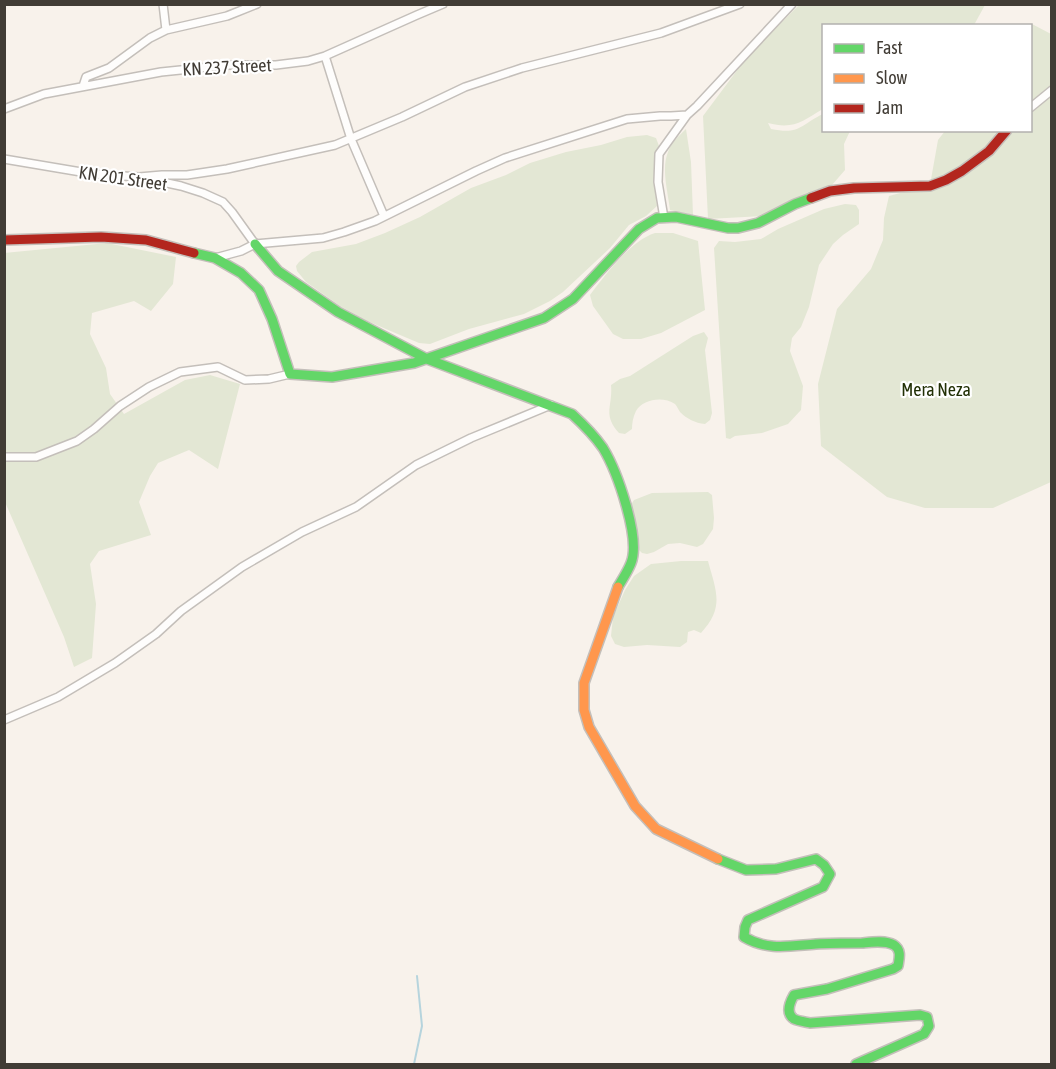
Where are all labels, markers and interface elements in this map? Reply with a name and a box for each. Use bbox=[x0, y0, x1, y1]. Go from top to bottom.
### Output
legend bbox=[822, 24, 1032, 132]
text: Fast bbox=[876, 37, 903, 58]
street label: KN 237 Street bbox=[182, 54, 272, 80]
text: Slow bbox=[876, 67, 907, 88]
text: Jam bbox=[876, 97, 903, 118]
street label: KN 201 Street bbox=[77, 161, 169, 195]
park label: Mera Neza bbox=[901, 379, 971, 400]

